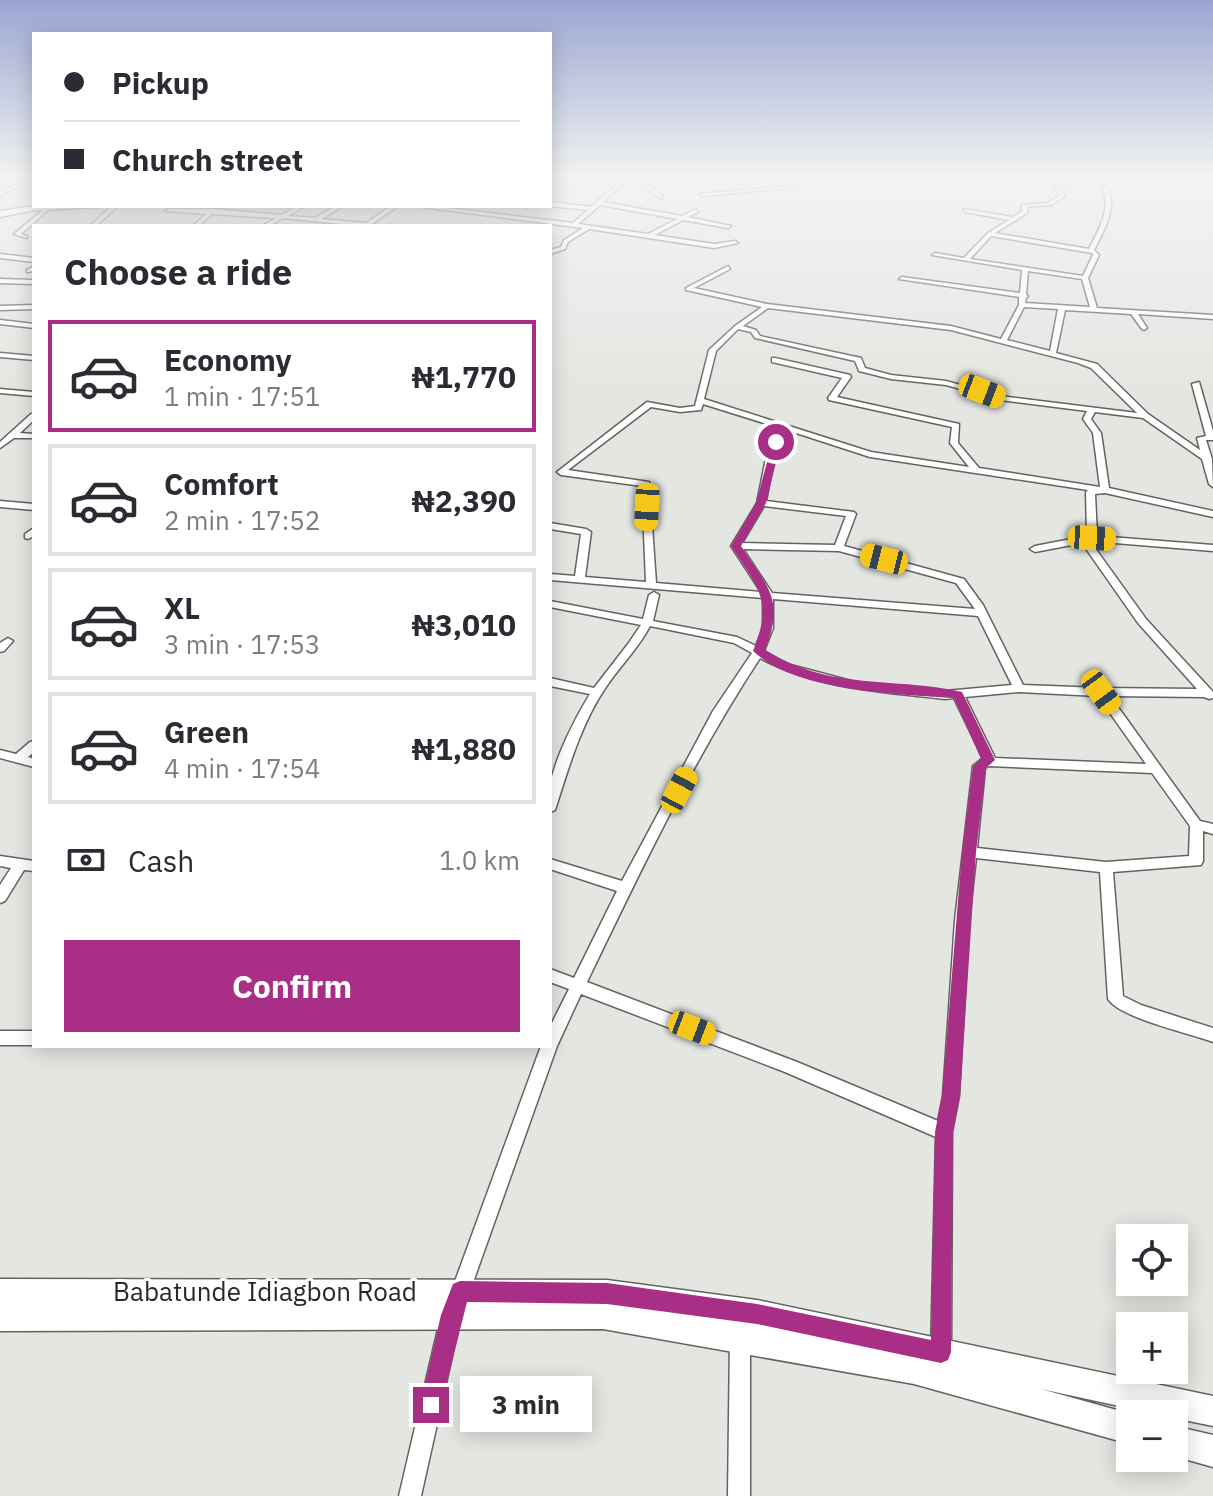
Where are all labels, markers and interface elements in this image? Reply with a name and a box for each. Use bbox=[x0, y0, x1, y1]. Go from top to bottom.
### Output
text: Pickup bbox=[112, 63, 209, 102]
text: Church street bbox=[112, 140, 303, 179]
text: Choose a ride bbox=[64, 248, 292, 295]
icon: car bbox=[68, 340, 140, 412]
text: Economy bbox=[164, 340, 292, 379]
text: ₦1,770 bbox=[411, 357, 516, 396]
car bbox=[955, 371, 1009, 411]
text: 1 min · 17:51 bbox=[164, 379, 320, 413]
route start bbox=[758, 424, 794, 460]
icon: car bbox=[68, 464, 140, 536]
text: Comfort bbox=[164, 464, 279, 503]
text: ₦2,390 bbox=[411, 481, 516, 520]
car bbox=[634, 482, 660, 532]
text: 2 min · 17:52 bbox=[164, 503, 320, 537]
car bbox=[1067, 525, 1117, 551]
car bbox=[858, 542, 910, 576]
icon: car bbox=[68, 588, 140, 660]
text: XL bbox=[164, 588, 200, 627]
text: ₦3,010 bbox=[411, 605, 516, 644]
text: 3 min · 17:53 bbox=[164, 627, 320, 661]
car bbox=[1077, 666, 1125, 718]
icon: car bbox=[68, 712, 140, 784]
text: Green bbox=[164, 712, 249, 751]
text: ₦1,880 bbox=[411, 729, 516, 768]
text: 4 min · 17:54 bbox=[164, 751, 320, 785]
car bbox=[657, 763, 701, 817]
icon: cash bbox=[64, 838, 108, 882]
text: Cash bbox=[128, 841, 194, 880]
text: 1.0 km bbox=[439, 843, 520, 877]
button: Confirm bbox=[64, 940, 520, 1032]
car bbox=[665, 1008, 719, 1048]
map controls bbox=[1116, 1224, 1188, 1472]
button: locate bbox=[1116, 1224, 1188, 1296]
street label: Babatunde Idiagbon Road bbox=[113, 1274, 417, 1308]
button: + bbox=[1116, 1312, 1188, 1384]
callout: 3 min bbox=[459, 1377, 591, 1433]
route end bbox=[413, 1387, 449, 1423]
text: 3 min bbox=[492, 1387, 560, 1421]
button: − bbox=[1116, 1400, 1188, 1472]

